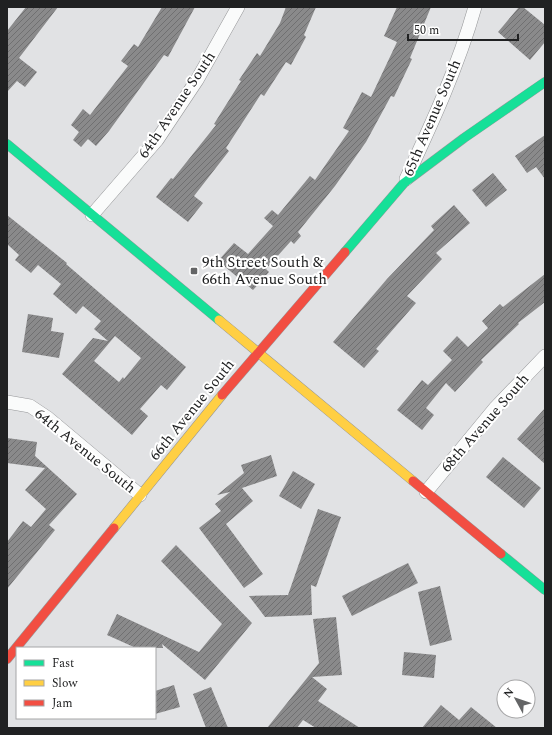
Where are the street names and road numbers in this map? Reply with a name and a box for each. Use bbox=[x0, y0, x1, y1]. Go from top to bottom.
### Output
street label: 64th Avenue South bbox=[133, 47, 222, 163]
street label: 65th Avenue South bbox=[397, 56, 467, 180]
street label: 66th Avenue South bbox=[144, 354, 240, 466]
street label: 68th Avenue South bbox=[435, 368, 535, 478]
street label: 64th Avenue South bbox=[29, 403, 141, 499]

